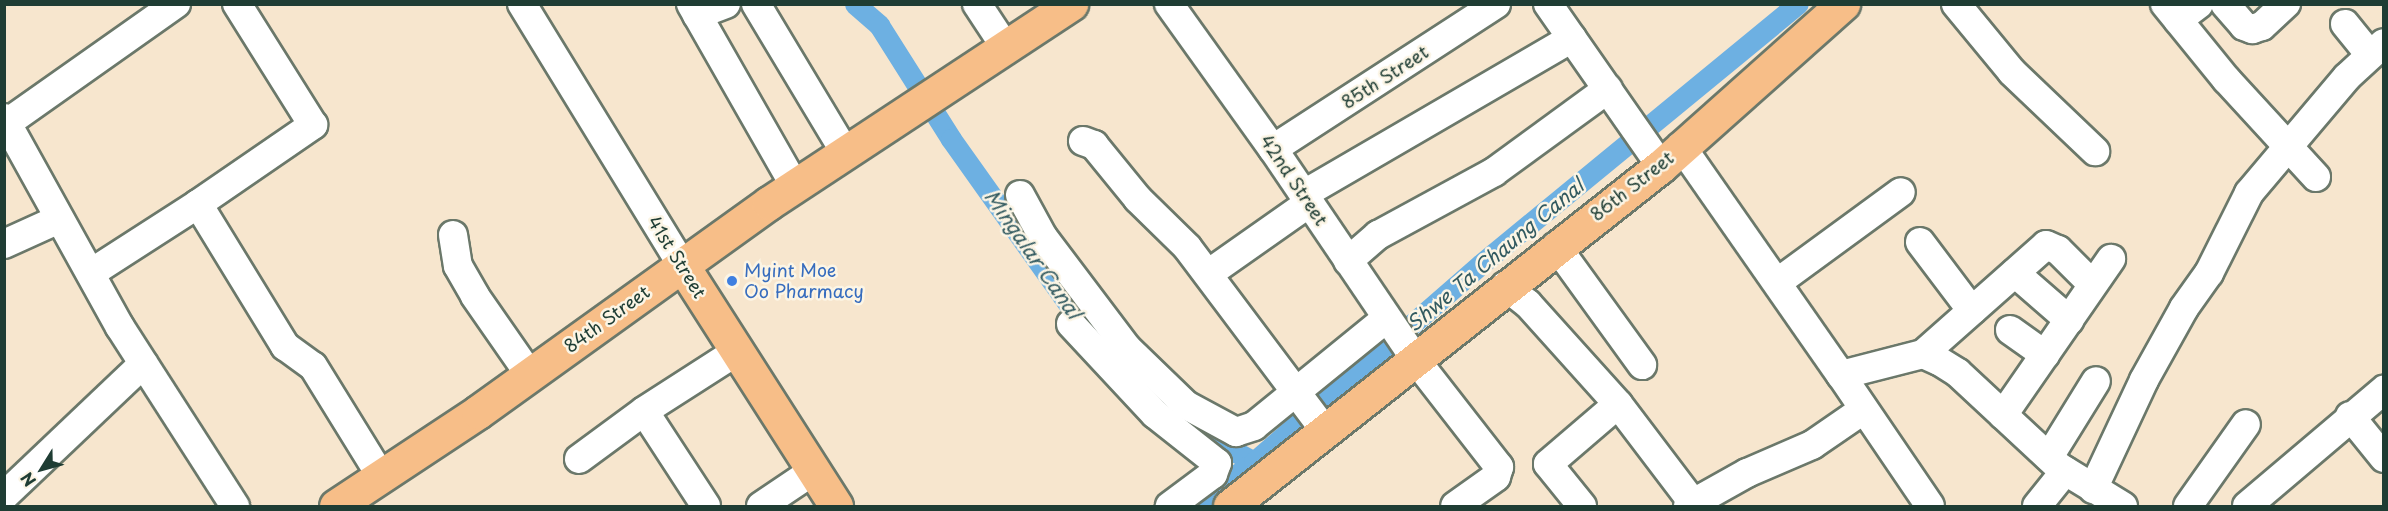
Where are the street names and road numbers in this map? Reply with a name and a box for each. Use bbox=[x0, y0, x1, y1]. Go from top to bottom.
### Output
street label: 85th Street bbox=[1337, 41, 1433, 113]
street label: 42nd Street bbox=[1256, 131, 1332, 229]
street label: 86th Street bbox=[1586, 146, 1678, 226]
street label: 41st Street bbox=[643, 211, 711, 303]
street label: 84th Street bbox=[560, 281, 654, 357]

